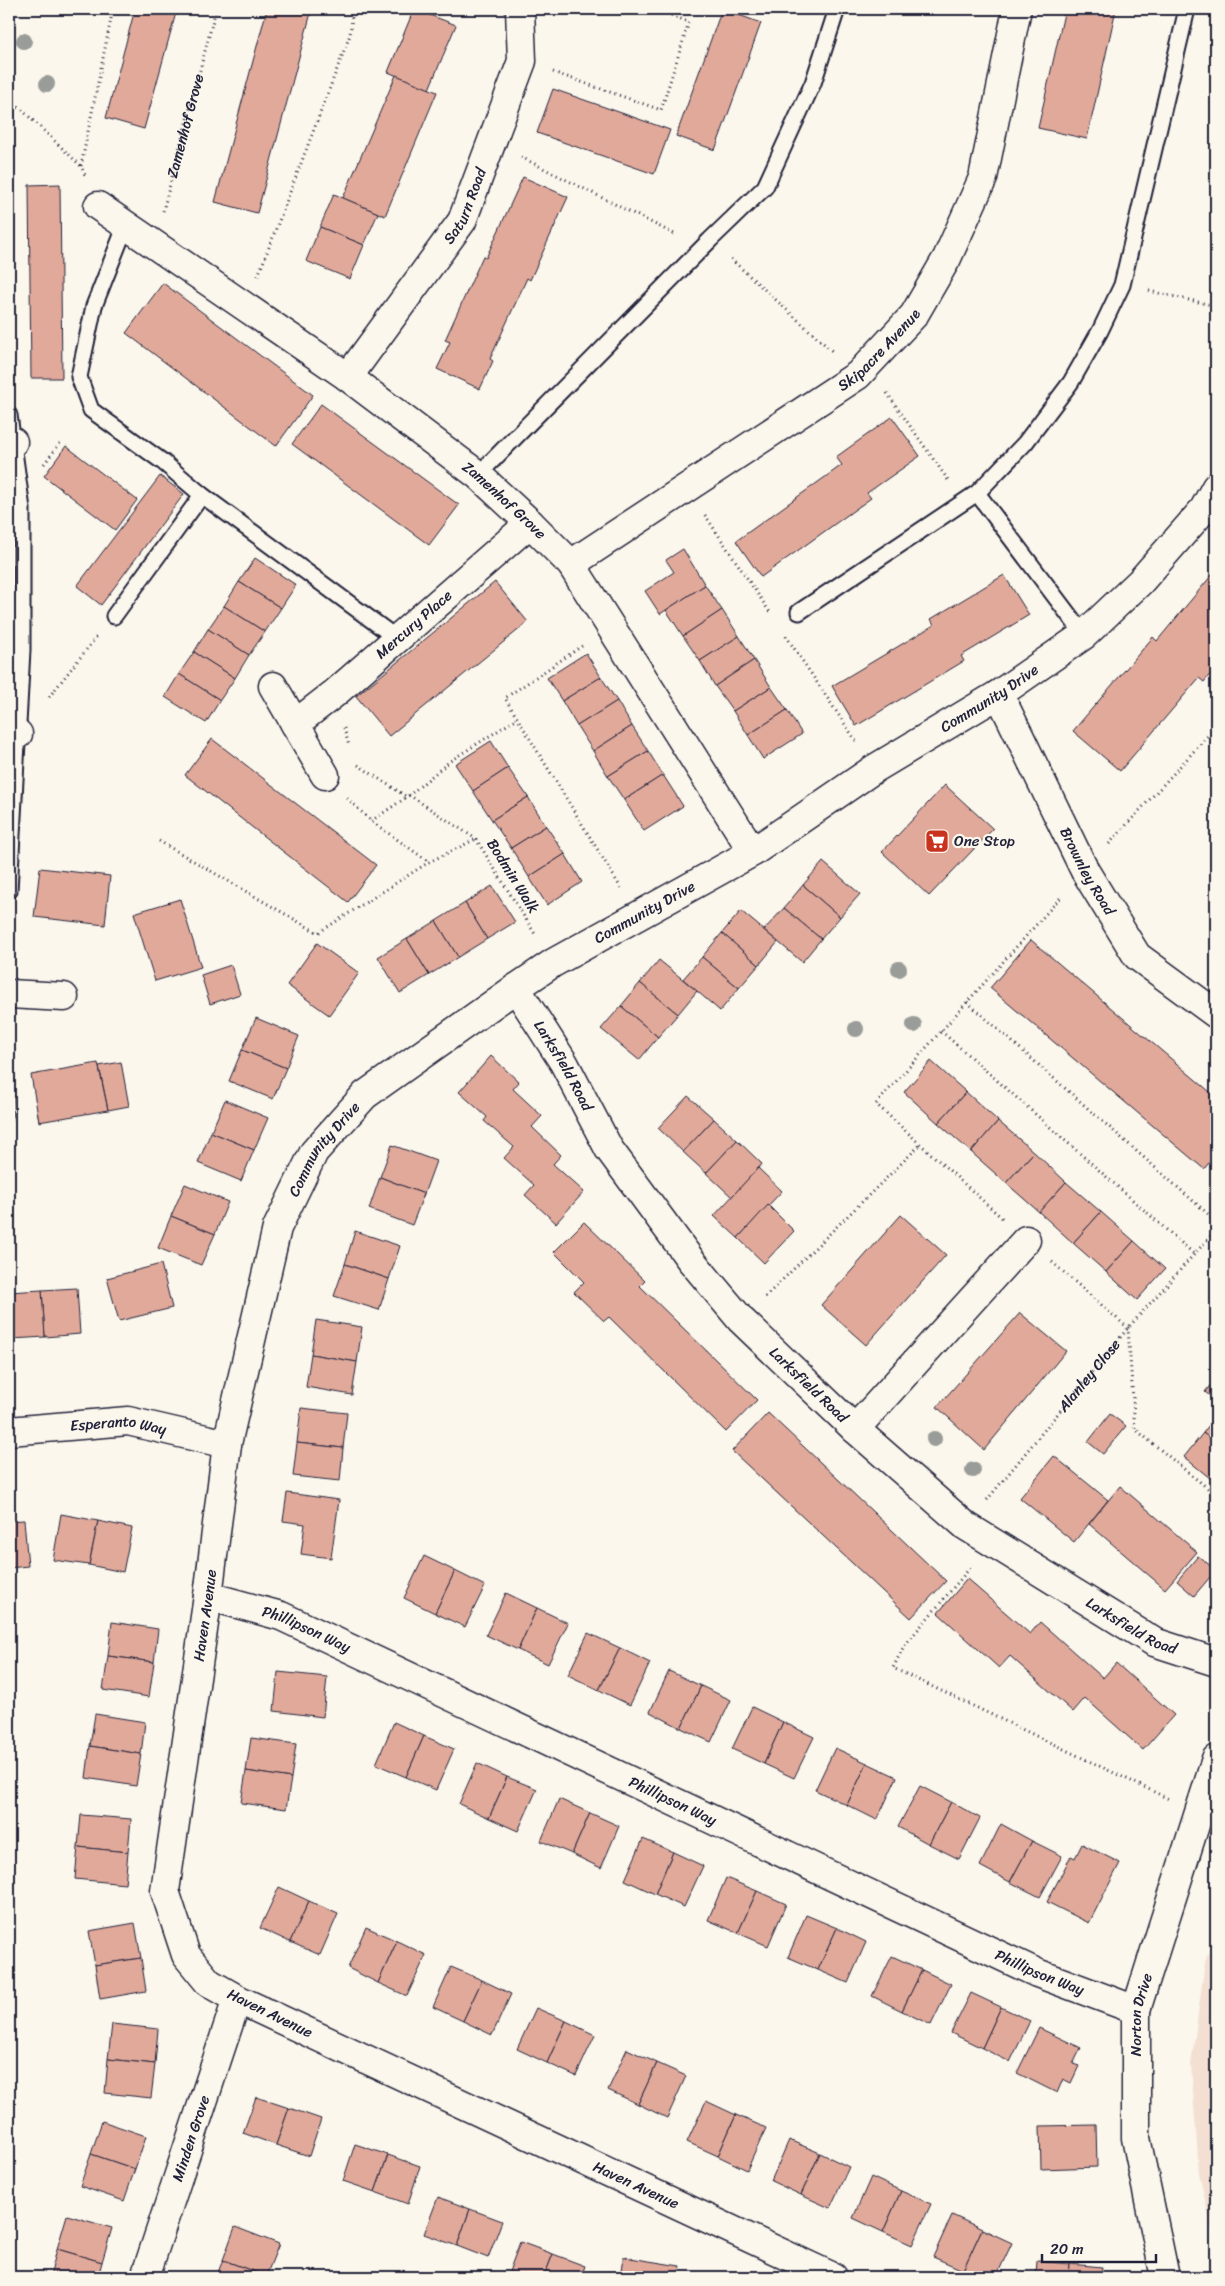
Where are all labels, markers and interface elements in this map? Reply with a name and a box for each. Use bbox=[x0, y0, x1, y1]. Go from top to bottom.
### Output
street label: Zamenhof Grove bbox=[159, 71, 212, 181]
street label: Saturn Road bbox=[436, 163, 494, 250]
street label: Skipacre Avenue bbox=[832, 304, 928, 398]
street label: Zamenhof Grove bbox=[457, 454, 553, 546]
street label: Mercury Place bbox=[369, 583, 459, 666]
street label: Community Drive bbox=[935, 657, 1044, 740]
street label: Brownley Road bbox=[1053, 823, 1123, 921]
supermarket icon: One Stop bbox=[924, 828, 950, 854]
place label: One Stop bbox=[954, 828, 1015, 854]
street label: Bodmin Walk bbox=[480, 833, 546, 919]
street label: Community Drive bbox=[589, 873, 700, 951]
street label: Larksfield Road bbox=[527, 1015, 600, 1117]
street label: Community Drive bbox=[281, 1095, 367, 1201]
street label: Alanley Close bbox=[1050, 1333, 1127, 1419]
street label: Larksfield Road bbox=[763, 1340, 855, 1430]
street label: Esperanto Way bbox=[69, 1408, 169, 1443]
street label: Haven Avenue bbox=[186, 1568, 224, 1663]
street label: Larksfield Road bbox=[1081, 1590, 1181, 1662]
street label: Phillipson Way bbox=[259, 1598, 355, 1660]
street label: Phillipson Way bbox=[624, 1769, 722, 1833]
street label: Phillipson Way bbox=[991, 1942, 1088, 2003]
street label: Norton Drive bbox=[1123, 1969, 1160, 2056]
street label: Haven Avenue bbox=[223, 1981, 318, 2045]
street label: Minden Grove bbox=[164, 2091, 217, 2185]
street label: Haven Avenue bbox=[588, 2154, 684, 2216]
scale bar bbox=[1042, 2231, 1156, 2263]
text: 20 m bbox=[1050, 2236, 1084, 2262]

